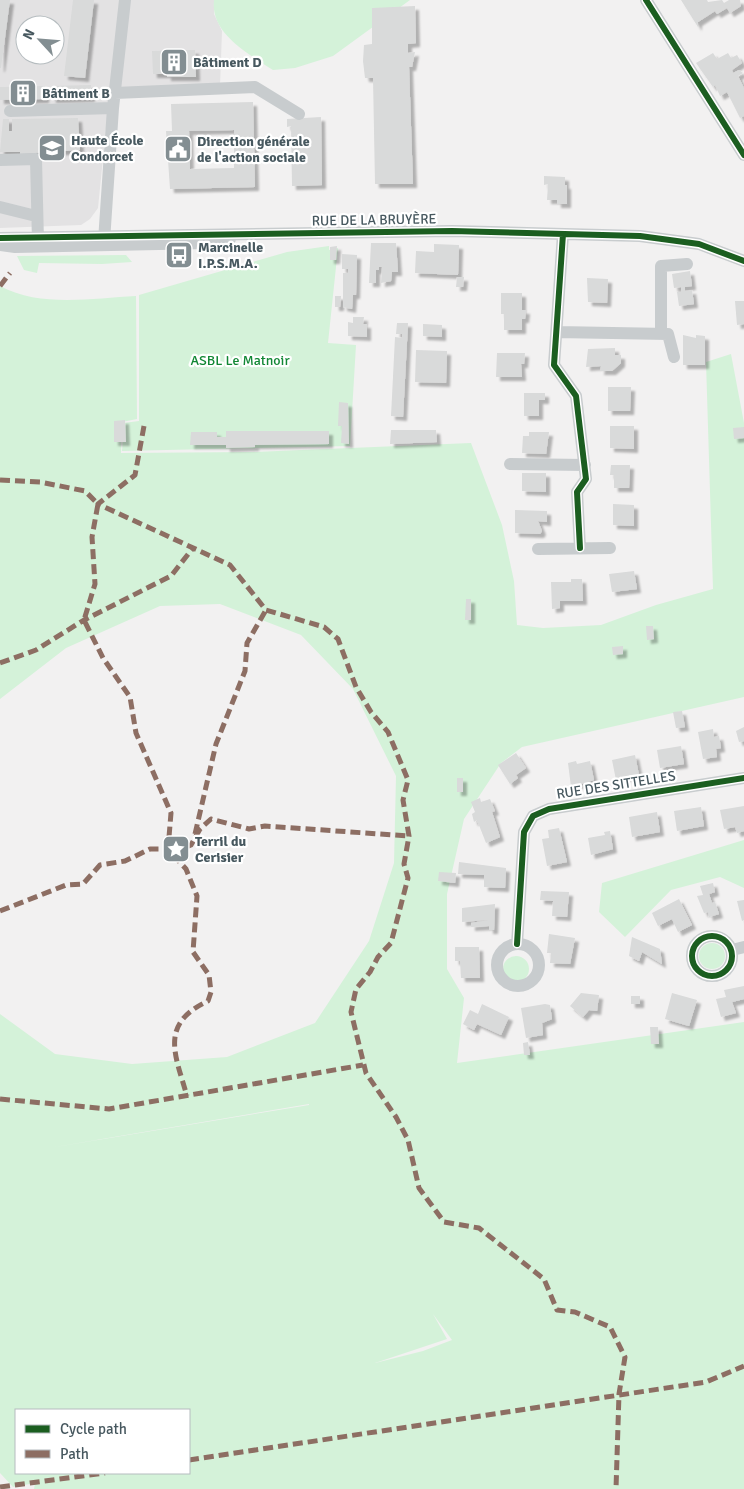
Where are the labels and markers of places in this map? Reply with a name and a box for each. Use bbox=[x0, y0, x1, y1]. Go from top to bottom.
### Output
building icon: Bâtiment D bbox=[159, 47, 189, 77]
place label: Bâtiment D bbox=[193, 54, 262, 71]
building icon: Bâtiment B bbox=[8, 78, 38, 108]
place label: Bâtiment B bbox=[42, 85, 110, 102]
place label: Haute École Condorcet bbox=[71, 132, 144, 165]
school or university icon: Haute École Condorcet bbox=[37, 133, 67, 163]
place label: Direction générale de l'action sociale bbox=[197, 133, 310, 166]
public building icon: Direction générale de l'action sociale bbox=[163, 134, 193, 164]
place label: Marcinelle I.P.S.M.A. bbox=[198, 239, 263, 272]
bus stop icon: Marcinelle I.P.S.M.A. bbox=[164, 240, 194, 270]
place label: Terril du Cerisier bbox=[195, 833, 246, 866]
place icon: Terril du Cerisier bbox=[161, 834, 191, 864]

